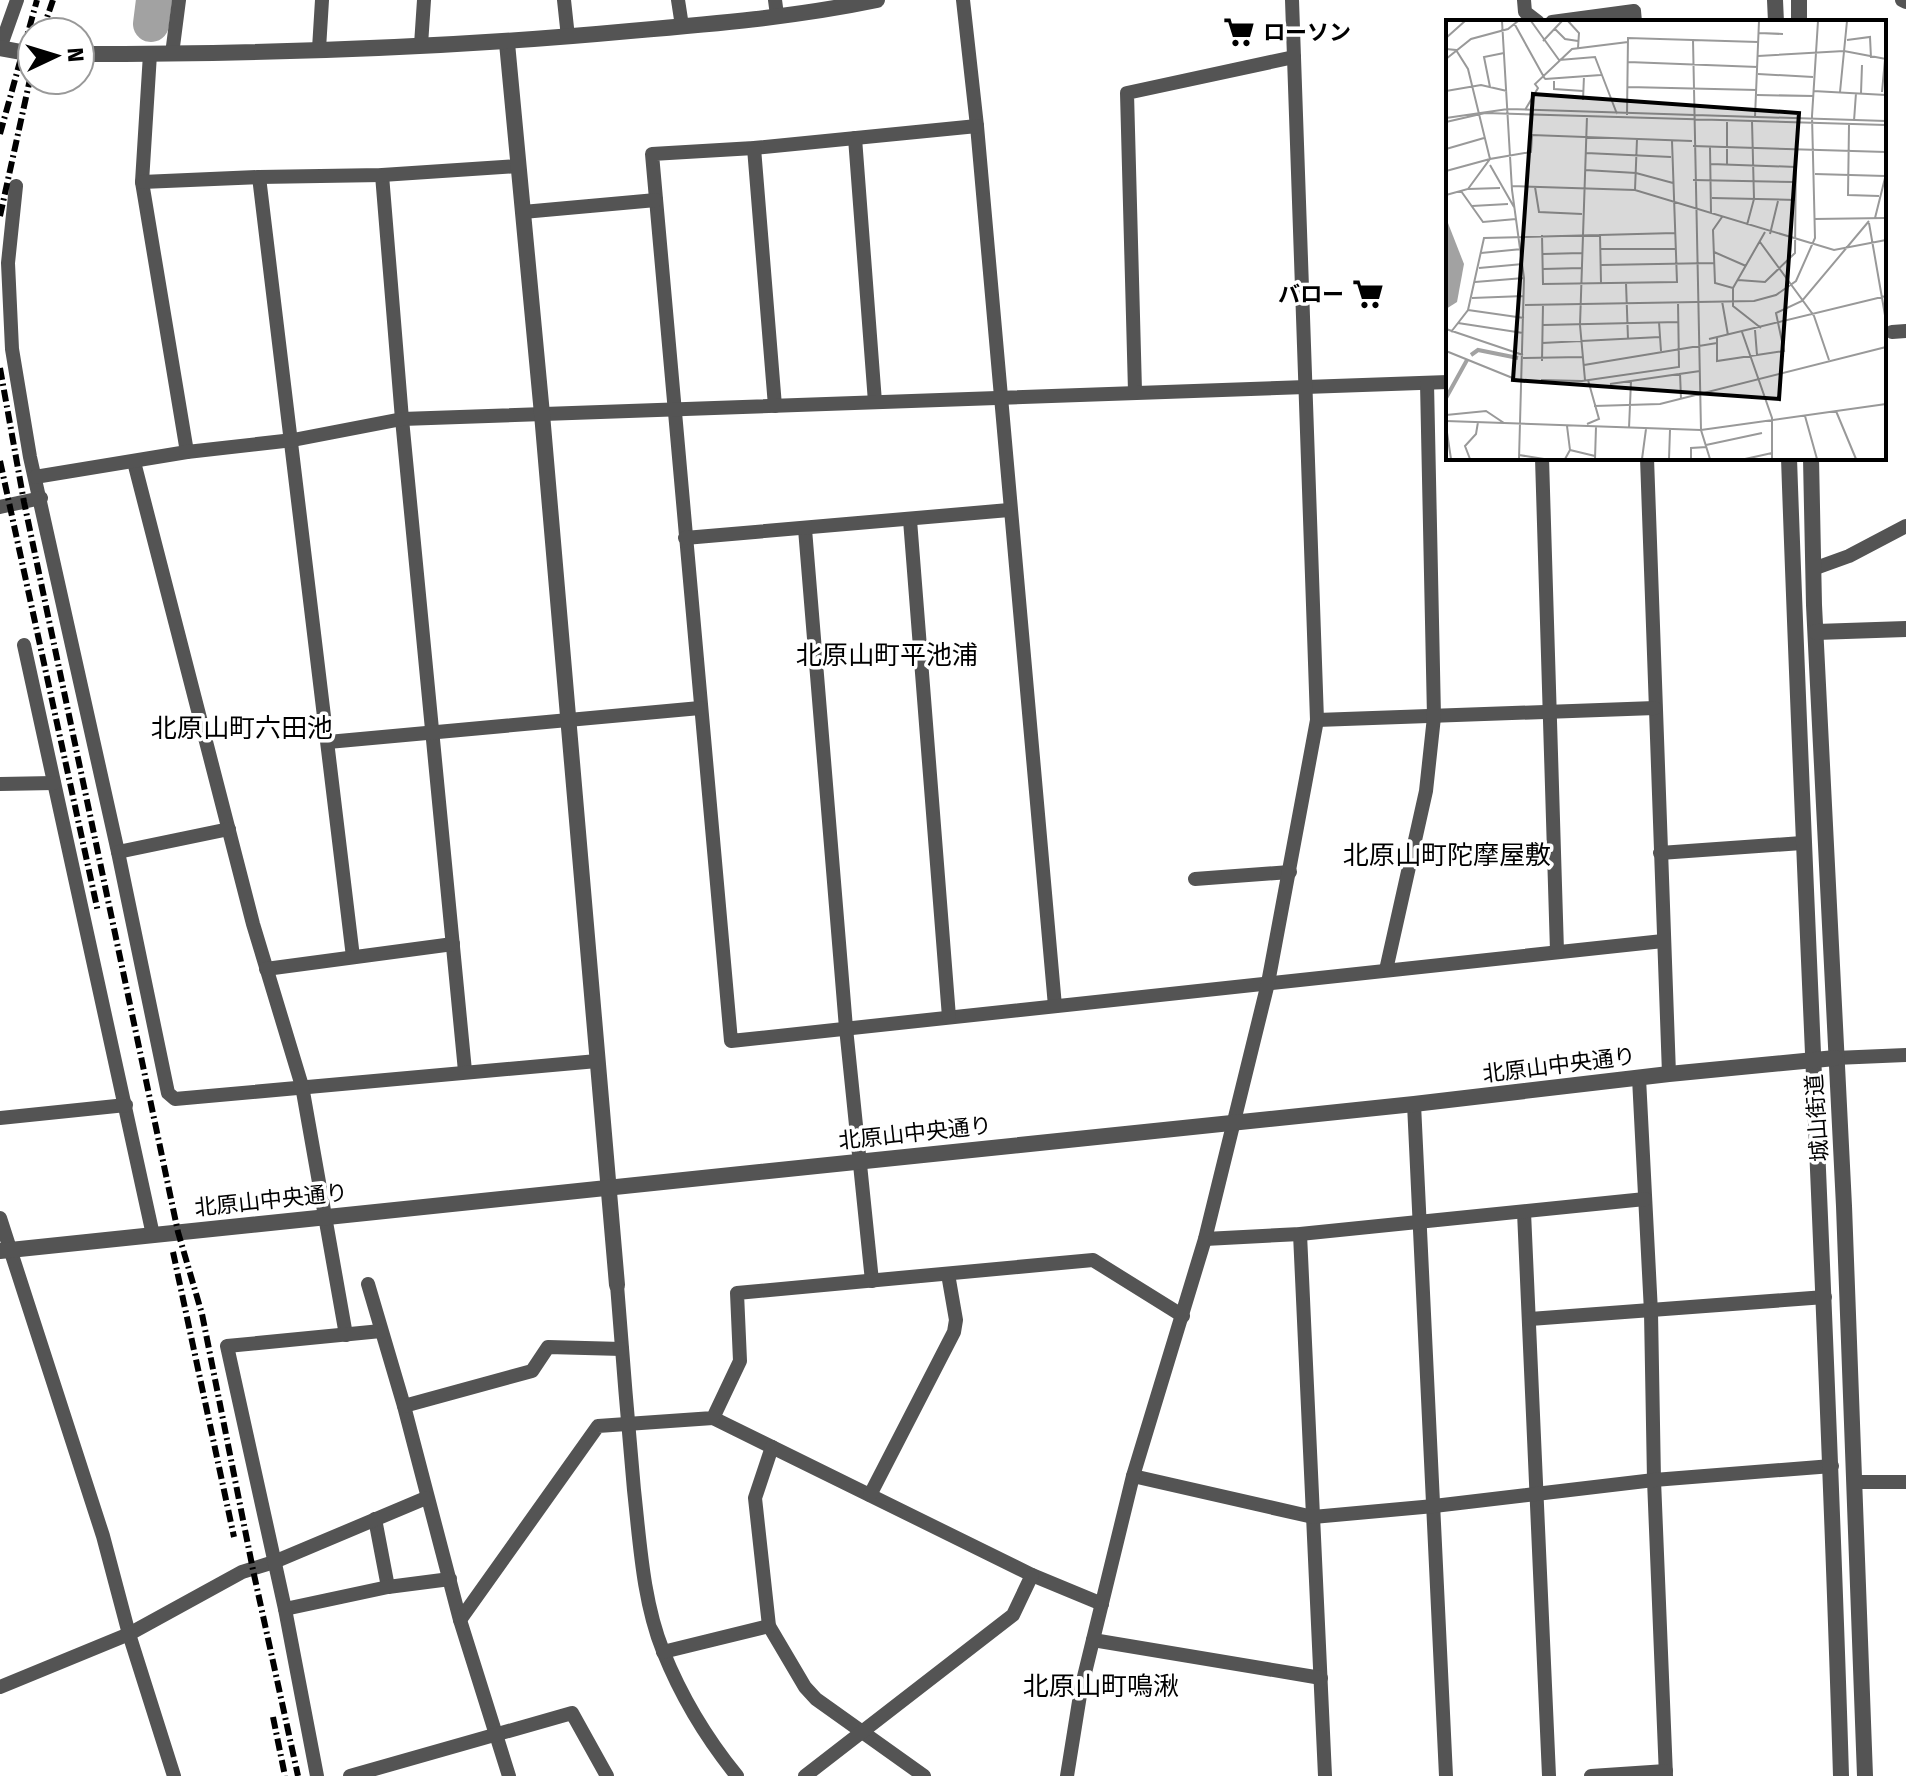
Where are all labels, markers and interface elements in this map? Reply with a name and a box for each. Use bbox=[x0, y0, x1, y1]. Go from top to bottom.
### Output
supermarket icon: ローソン bbox=[1222, 15, 1256, 49]
north arrow bbox=[16, 16, 96, 96]
place label: ローソン bbox=[1263, 19, 1351, 46]
inset map bbox=[1446, 20, 1886, 460]
text: N bbox=[61, 46, 89, 63]
supermarket icon: バロー bbox=[1351, 277, 1385, 311]
place label: バロー bbox=[1278, 281, 1344, 308]
district label: 北原山町平池浦 bbox=[796, 640, 978, 671]
district label: 北原山町六田池 bbox=[151, 713, 333, 744]
district label: 北原山町陀摩屋敷 bbox=[1343, 840, 1551, 871]
street label: 北原山中央通り bbox=[1481, 1042, 1637, 1088]
street label: 城山街道 bbox=[1800, 1073, 1834, 1163]
street label: 北原山中央通り bbox=[837, 1112, 993, 1154]
street label: 北原山中央通り bbox=[193, 1179, 349, 1221]
district label: 北原山町鳴湫 bbox=[1023, 1671, 1179, 1702]

